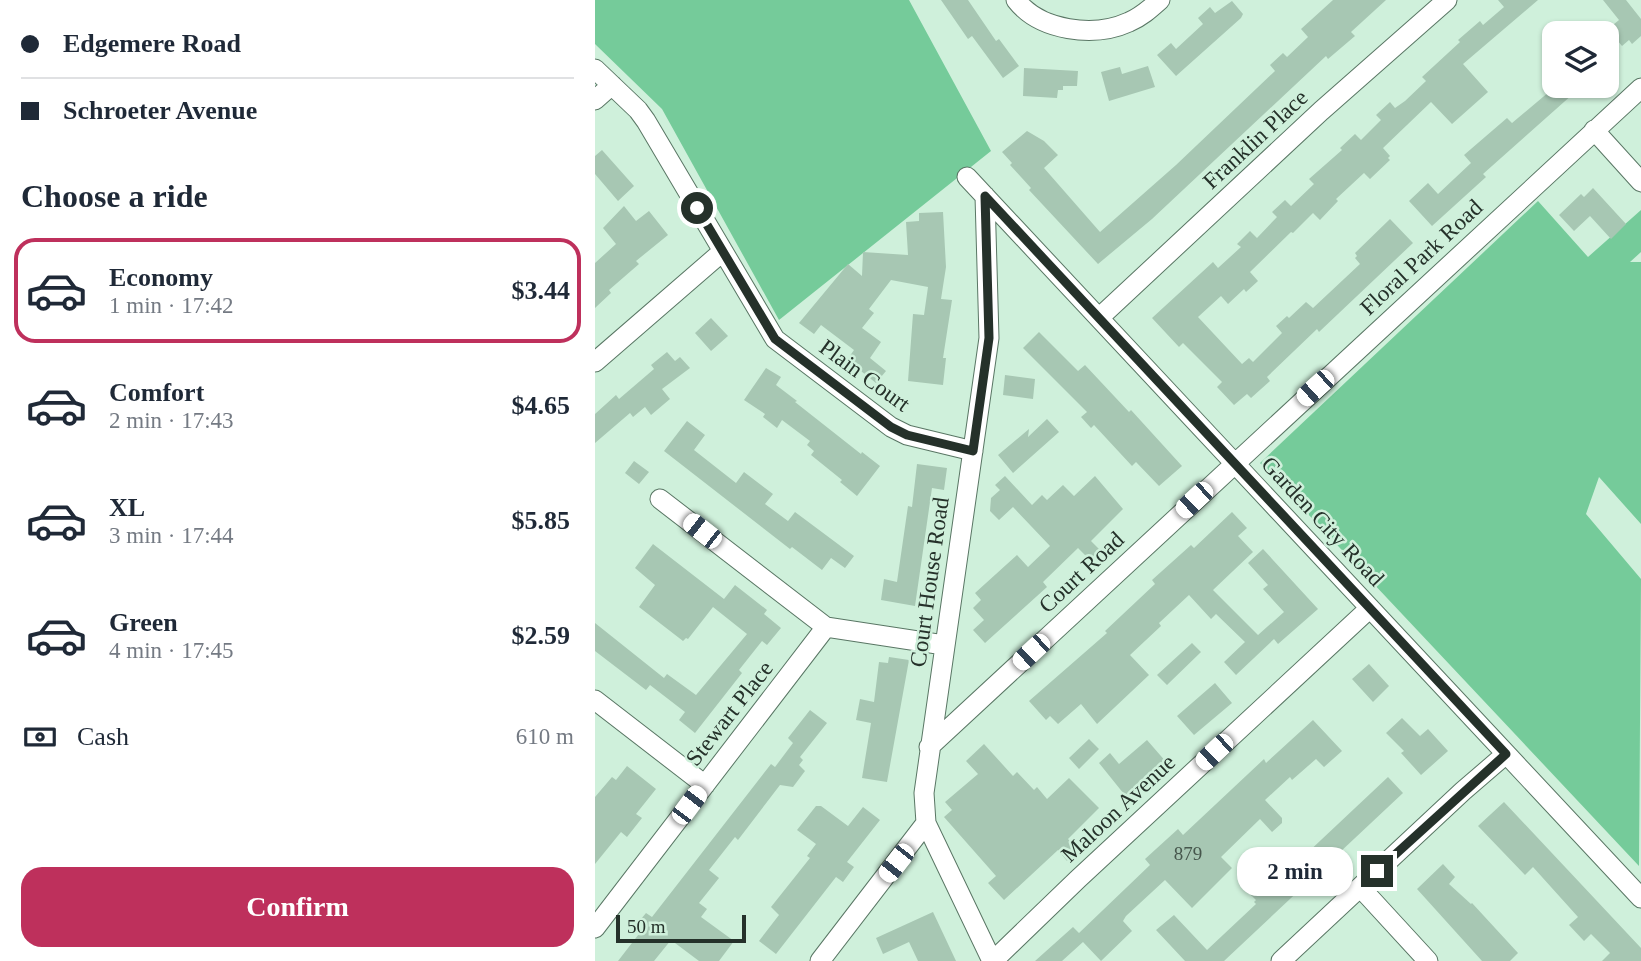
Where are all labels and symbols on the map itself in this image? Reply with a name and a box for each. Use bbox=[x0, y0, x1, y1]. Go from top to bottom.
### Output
street label: Franklin Place bbox=[1198, 85, 1313, 194]
route start bbox=[681, 192, 713, 224]
street label: Floral Park Road bbox=[1355, 194, 1488, 320]
street label: Plain Court bbox=[815, 334, 915, 417]
car bbox=[1293, 366, 1338, 410]
street label: Garden City Road bbox=[1256, 452, 1389, 591]
car bbox=[1172, 478, 1217, 522]
street label: Court House Road bbox=[905, 495, 954, 669]
car bbox=[679, 510, 726, 552]
street label: Court Road bbox=[1034, 527, 1129, 618]
car bbox=[1009, 630, 1054, 674]
street label: Stewart Place bbox=[681, 656, 778, 771]
car bbox=[1192, 730, 1237, 774]
street label: Maloon Avenue bbox=[1056, 749, 1180, 867]
car bbox=[668, 782, 711, 828]
car bbox=[875, 840, 918, 886]
house number: 879 bbox=[1174, 843, 1202, 864]
callout: 2 min bbox=[1237, 846, 1353, 896]
route end bbox=[1361, 855, 1393, 887]
scale bar bbox=[616, 912, 745, 944]

